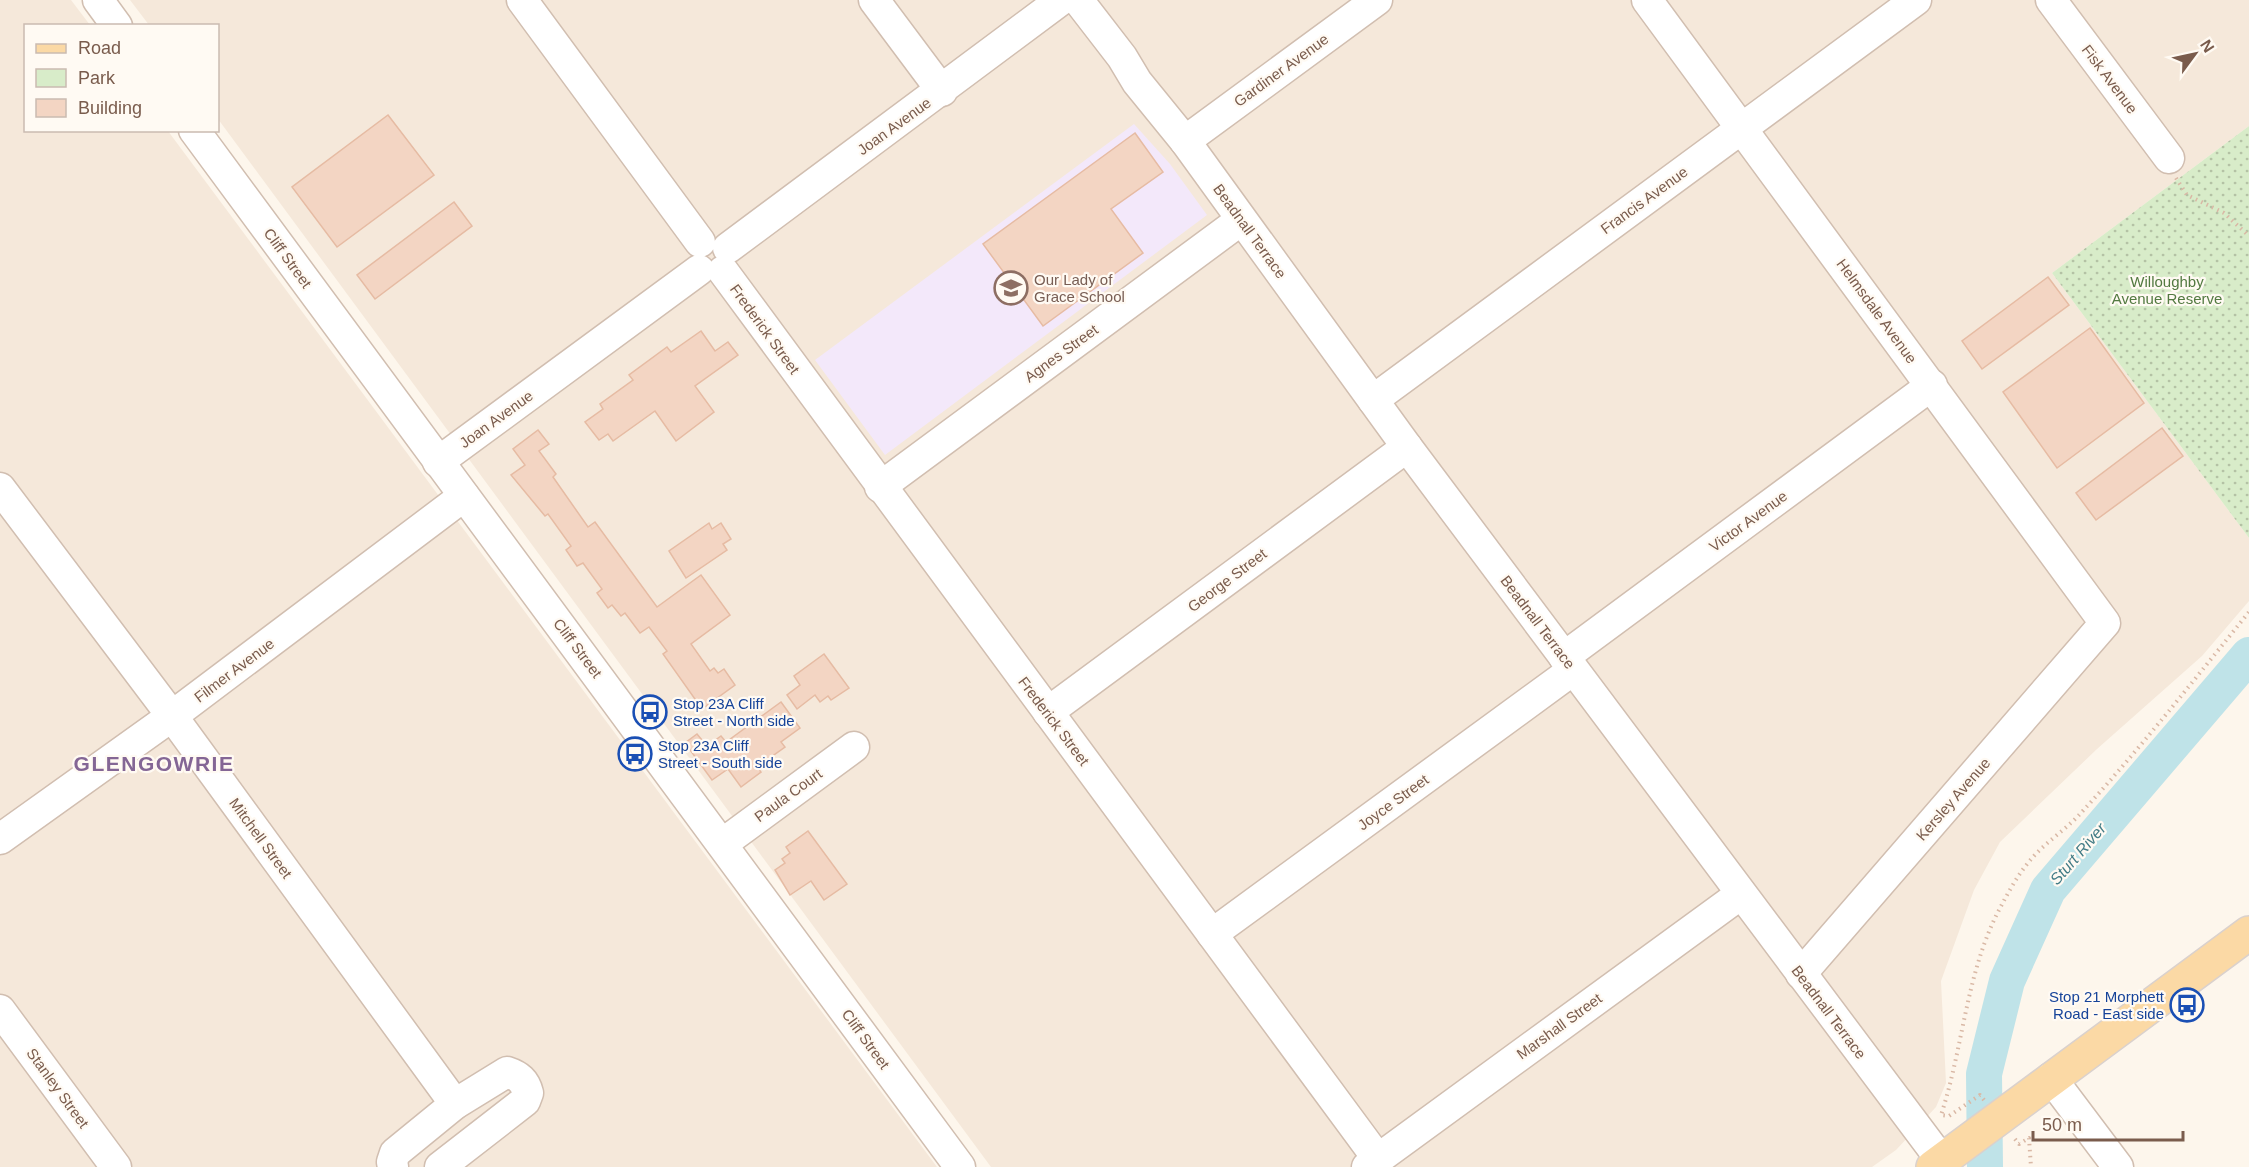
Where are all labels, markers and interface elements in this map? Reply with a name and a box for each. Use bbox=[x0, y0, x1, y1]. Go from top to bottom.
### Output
legend bbox=[24, 24, 219, 132]
north arrow bbox=[2165, 24, 2225, 84]
street label: Gardiner Avenue bbox=[1231, 30, 1331, 110]
text: N bbox=[2197, 37, 2217, 56]
text: Road bbox=[78, 38, 121, 58]
street label: Fisk Avenue bbox=[2079, 41, 2141, 117]
text: Park bbox=[78, 68, 116, 88]
street label: Joan Avenue bbox=[854, 94, 934, 158]
text: Building bbox=[78, 98, 142, 118]
street label: Francis Avenue bbox=[1597, 163, 1691, 237]
street label: Beadnall Terrace bbox=[1210, 181, 1290, 281]
street label: Cliff Street bbox=[261, 225, 316, 292]
street label: Helmsdale Avenue bbox=[1833, 256, 1921, 366]
school or university icon: Our Lady of Grace School bbox=[993, 270, 1029, 306]
place label: Our Lady of Grace School bbox=[1034, 271, 1125, 305]
park label: Willoughby Avenue Reserve bbox=[2112, 273, 2222, 307]
street label: Frederick Street bbox=[727, 281, 804, 378]
street label: Agnes Street bbox=[1021, 320, 1102, 385]
street label: Joan Avenue bbox=[456, 387, 536, 451]
street label: Victor Avenue bbox=[1706, 487, 1790, 555]
street label: George Street bbox=[1184, 544, 1270, 615]
street label: Beadnall Terrace bbox=[1497, 572, 1579, 672]
street label: Cliff Street bbox=[550, 615, 606, 682]
street label: Filmer Avenue bbox=[191, 634, 277, 706]
street label: Frederick Street bbox=[1015, 673, 1093, 769]
bus stop icon: Stop 23A Cliff Street - North side bbox=[632, 694, 668, 730]
place label: Stop 23A Cliff Street - North side bbox=[673, 695, 795, 729]
bus stop icon: Stop 23A Cliff Street - South side bbox=[617, 736, 653, 772]
place label: Stop 23A Cliff Street - South side bbox=[658, 737, 782, 771]
district label: GLENGOWRIE bbox=[74, 752, 234, 775]
street label: Kersley Avenue bbox=[1912, 754, 1994, 844]
street label: Paula Court bbox=[751, 764, 826, 825]
street label: Joyce Street bbox=[1354, 770, 1432, 833]
street label: Mitchell Street bbox=[226, 795, 296, 882]
water label: Sturt River bbox=[2047, 819, 2110, 888]
street label: Beadnall Terrace bbox=[1788, 962, 1870, 1062]
bus stop icon: Stop 21 Morphett Road - East side bbox=[2169, 987, 2205, 1023]
place label: Stop 21 Morphett Road - East side bbox=[2049, 988, 2165, 1022]
street label: Marshall Street bbox=[1513, 989, 1605, 1063]
street label: Cliff Street bbox=[839, 1006, 894, 1073]
street label: Stanley Street bbox=[23, 1045, 93, 1132]
scale bar bbox=[2033, 1104, 2183, 1142]
text: 50 m bbox=[2042, 1115, 2082, 1135]

